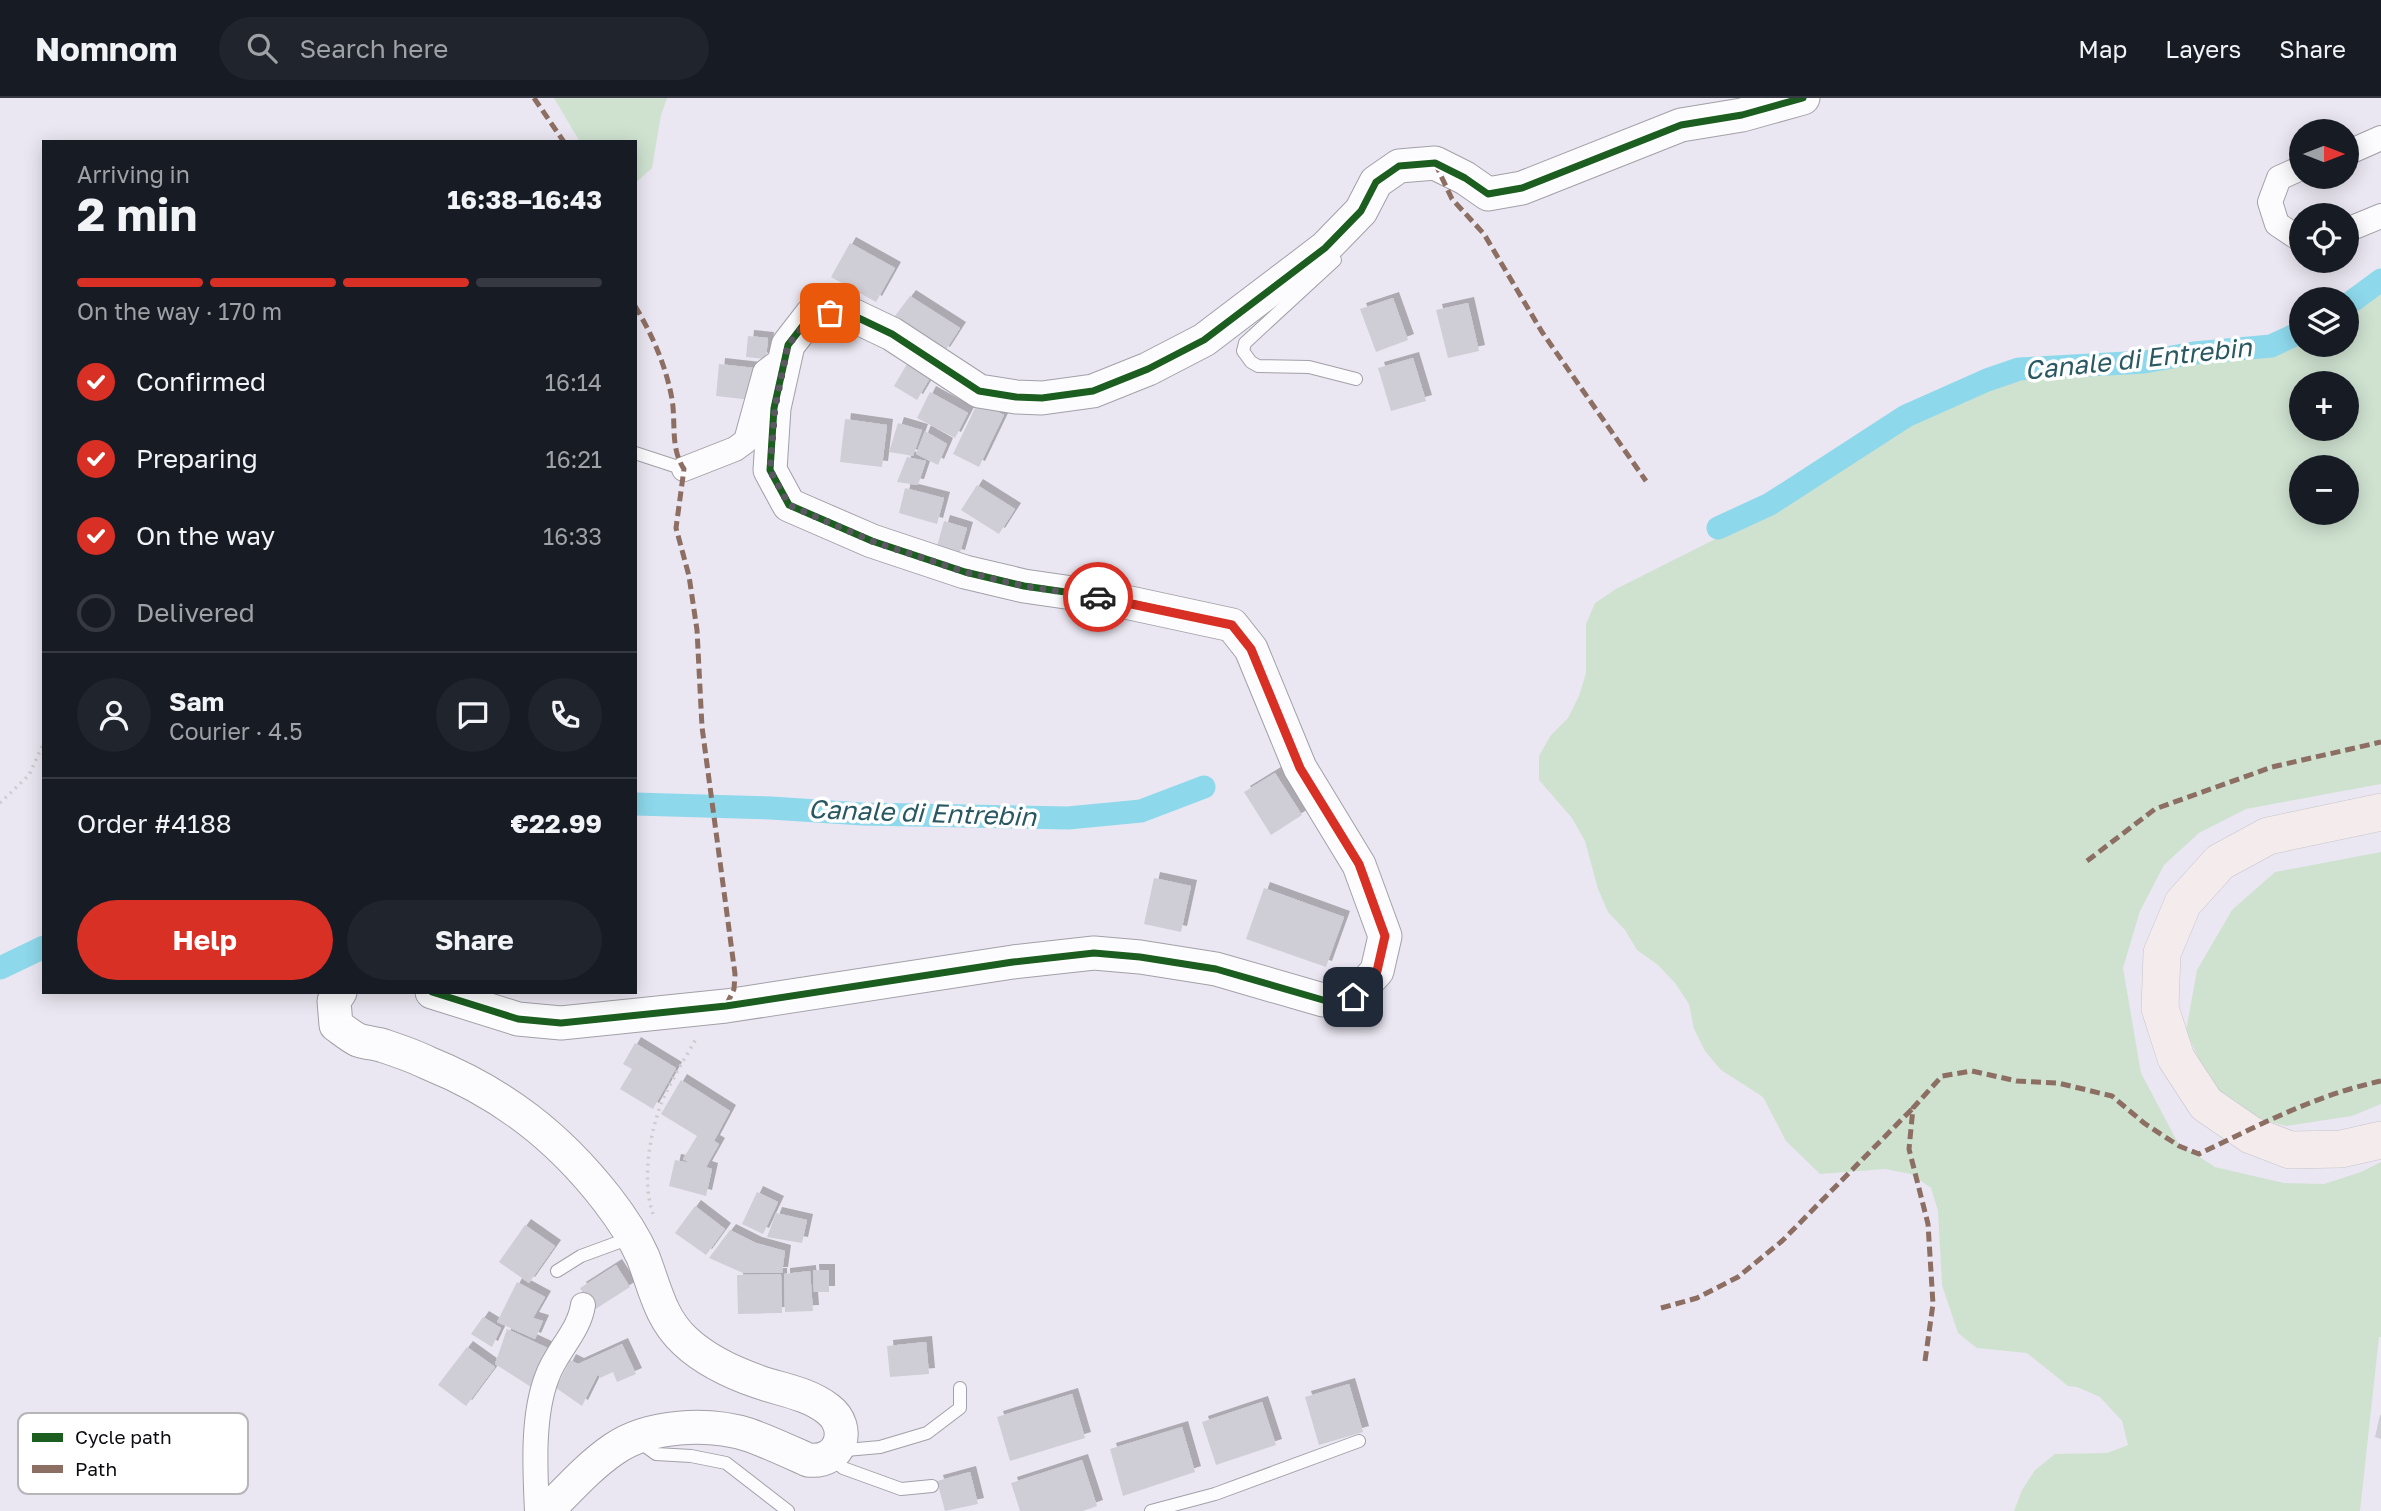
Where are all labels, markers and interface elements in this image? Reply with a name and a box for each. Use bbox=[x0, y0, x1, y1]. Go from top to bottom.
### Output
search box bbox=[219, 17, 709, 80]
text: Nomnom bbox=[35, 29, 177, 68]
icon: search bbox=[243, 29, 281, 67]
text: Search here bbox=[299, 33, 448, 64]
text: Map bbox=[2078, 34, 2127, 63]
text: Layers bbox=[2165, 34, 2241, 63]
text: Share bbox=[2279, 34, 2346, 63]
north arrow bbox=[2289, 119, 2359, 189]
map controls bbox=[2289, 119, 2359, 525]
text: Arriving in bbox=[77, 160, 190, 188]
text: 16:38–16:43 bbox=[447, 184, 602, 215]
text: 2 min bbox=[77, 186, 197, 241]
button: locate bbox=[2289, 203, 2359, 273]
pin bbox=[800, 283, 860, 343]
button: layers bbox=[2289, 287, 2359, 357]
icon: bag bbox=[811, 294, 849, 332]
text: On the way · 170 m bbox=[77, 297, 282, 325]
water label: Canale di Entrebin bbox=[2023, 331, 2254, 386]
icon: check bbox=[77, 363, 115, 401]
text: Confirmed bbox=[136, 366, 266, 397]
text: 16:14 bbox=[545, 368, 602, 396]
button: + bbox=[2289, 371, 2359, 441]
icon: check bbox=[77, 440, 115, 478]
text: Preparing bbox=[136, 443, 258, 474]
text: 16:21 bbox=[546, 445, 602, 473]
button: − bbox=[2289, 455, 2359, 525]
icon: check bbox=[77, 517, 115, 555]
text: On the way bbox=[136, 520, 275, 551]
text: 16:33 bbox=[543, 522, 602, 550]
courier bbox=[1063, 562, 1133, 632]
icon: car bbox=[1079, 578, 1117, 616]
text: Delivered bbox=[136, 597, 255, 628]
button: person bbox=[77, 678, 151, 752]
button: chat bbox=[436, 678, 510, 752]
button: phone bbox=[528, 678, 602, 752]
text: Sam bbox=[169, 686, 224, 717]
text: Courier · 4.5 bbox=[169, 717, 302, 745]
water label: Canale di Entrebin bbox=[808, 793, 1038, 832]
text: Order #4188 bbox=[77, 808, 232, 839]
text: €22.99 bbox=[511, 808, 602, 839]
button: Help bbox=[77, 900, 333, 980]
button: Share bbox=[347, 900, 602, 980]
pin bbox=[1323, 967, 1383, 1027]
icon: home bbox=[1334, 978, 1372, 1016]
legend bbox=[18, 1413, 248, 1494]
text: Cycle path bbox=[75, 1425, 172, 1448]
text: Path bbox=[75, 1457, 117, 1480]

